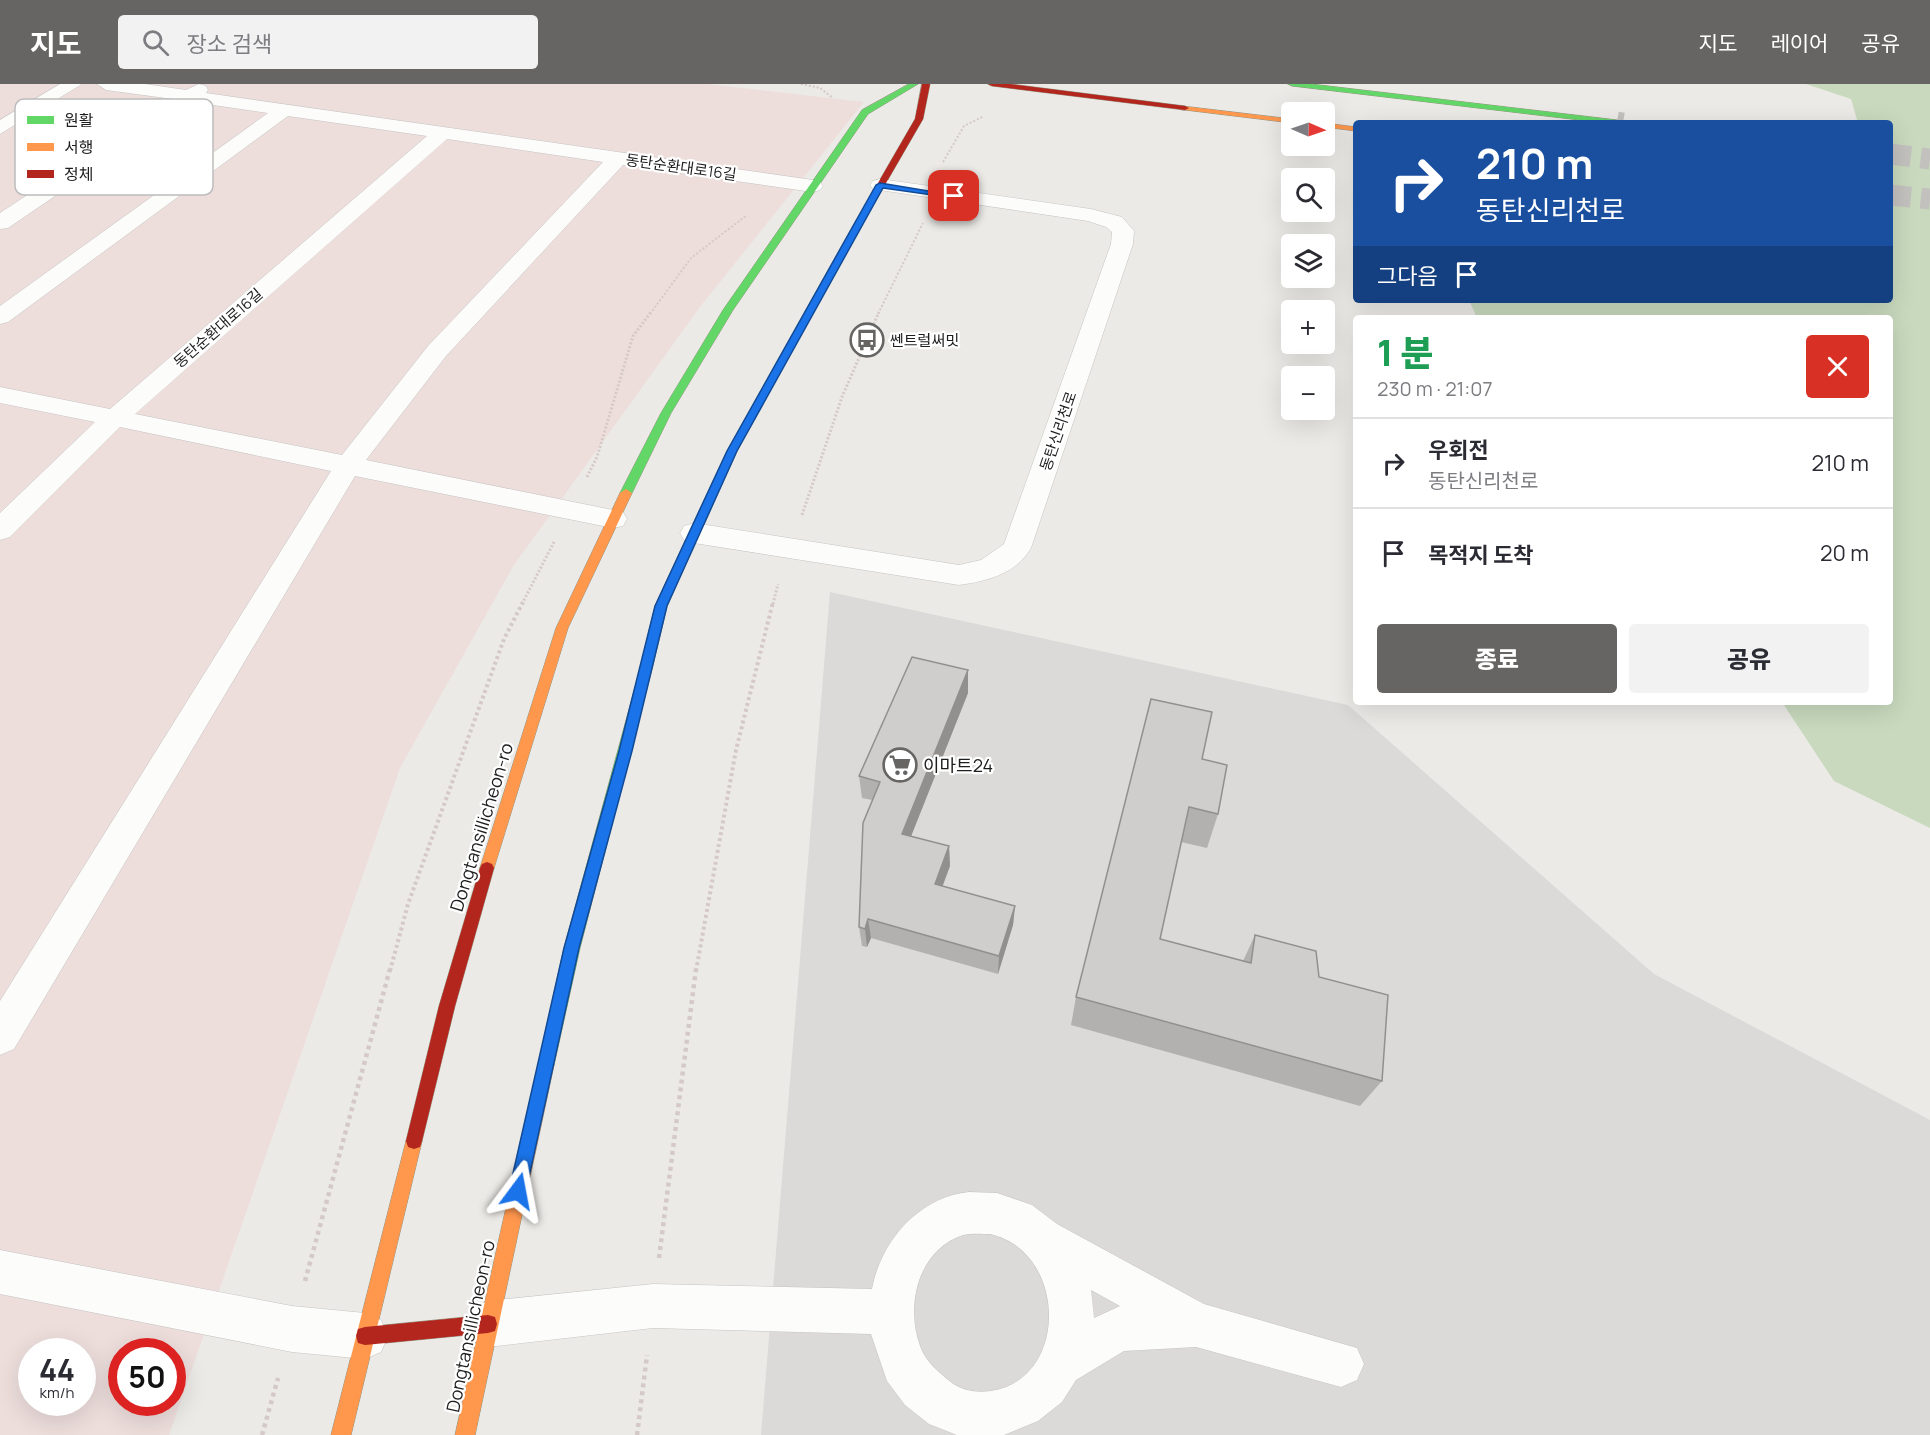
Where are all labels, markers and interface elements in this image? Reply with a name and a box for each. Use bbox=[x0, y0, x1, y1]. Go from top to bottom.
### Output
search box bbox=[118, 15, 538, 69]
text: 지도 bbox=[30, 24, 82, 62]
icon: search bbox=[139, 26, 172, 59]
text: 장소 검색 bbox=[187, 29, 272, 59]
text: 지도 bbox=[1699, 29, 1737, 57]
text: 레이어 bbox=[1770, 29, 1828, 57]
text: 공유 bbox=[1861, 29, 1900, 57]
legend bbox=[15, 99, 213, 195]
north arrow bbox=[1281, 102, 1335, 156]
map controls bbox=[1281, 102, 1335, 420]
text: 원활 bbox=[64, 109, 94, 131]
text: 210 m bbox=[1476, 134, 1593, 192]
text: 서행 bbox=[64, 136, 93, 158]
icon: right bbox=[1377, 144, 1455, 222]
street label: 동탄순환대로16길 bbox=[624, 149, 738, 185]
text: 정체 bbox=[64, 163, 93, 185]
button: search bbox=[1281, 168, 1335, 222]
pin bbox=[928, 170, 979, 221]
icon: arrive bbox=[937, 179, 970, 212]
text: 동탄신리천로 bbox=[1476, 191, 1625, 228]
button: layers bbox=[1281, 234, 1335, 288]
icon: arrive bbox=[1450, 258, 1483, 291]
text: 그다음 bbox=[1377, 261, 1438, 291]
street label: 동탄순환대로16길 bbox=[169, 283, 267, 373]
button: + bbox=[1281, 300, 1335, 354]
bus stop icon: 쎈트럴써밋 bbox=[849, 322, 885, 358]
text: 1 분 bbox=[1377, 328, 1434, 377]
place label: 쎈트럴써밋 bbox=[890, 330, 959, 351]
button: close bbox=[1806, 335, 1869, 398]
button: − bbox=[1281, 366, 1335, 420]
text: 230 m · 21:07 bbox=[1377, 375, 1493, 402]
street label: 동탄신리천로 bbox=[1035, 388, 1081, 474]
text: 우회전 bbox=[1428, 435, 1489, 465]
icon: right bbox=[1377, 447, 1410, 480]
text: 210 m bbox=[1811, 448, 1869, 478]
text: 동탄신리천로 bbox=[1428, 467, 1538, 494]
icon: arrive bbox=[1377, 537, 1410, 570]
text: 20 m bbox=[1820, 538, 1869, 568]
text: 목적지 도착 bbox=[1428, 540, 1534, 570]
button: 종료 bbox=[1377, 624, 1617, 693]
button: 공유 bbox=[1629, 624, 1869, 693]
street label: Dongtansillicheon-ro bbox=[444, 740, 518, 914]
supermarket icon: 이마트24 bbox=[882, 747, 918, 783]
place label: 이마트24 bbox=[923, 753, 993, 777]
position arrow bbox=[486, 1159, 550, 1223]
street label: Dongtansillicheon-ro bbox=[440, 1238, 500, 1414]
speed limit sign: 50 bbox=[108, 1338, 186, 1416]
text: 44 bbox=[39, 1349, 75, 1390]
text: km/h bbox=[40, 1382, 74, 1403]

